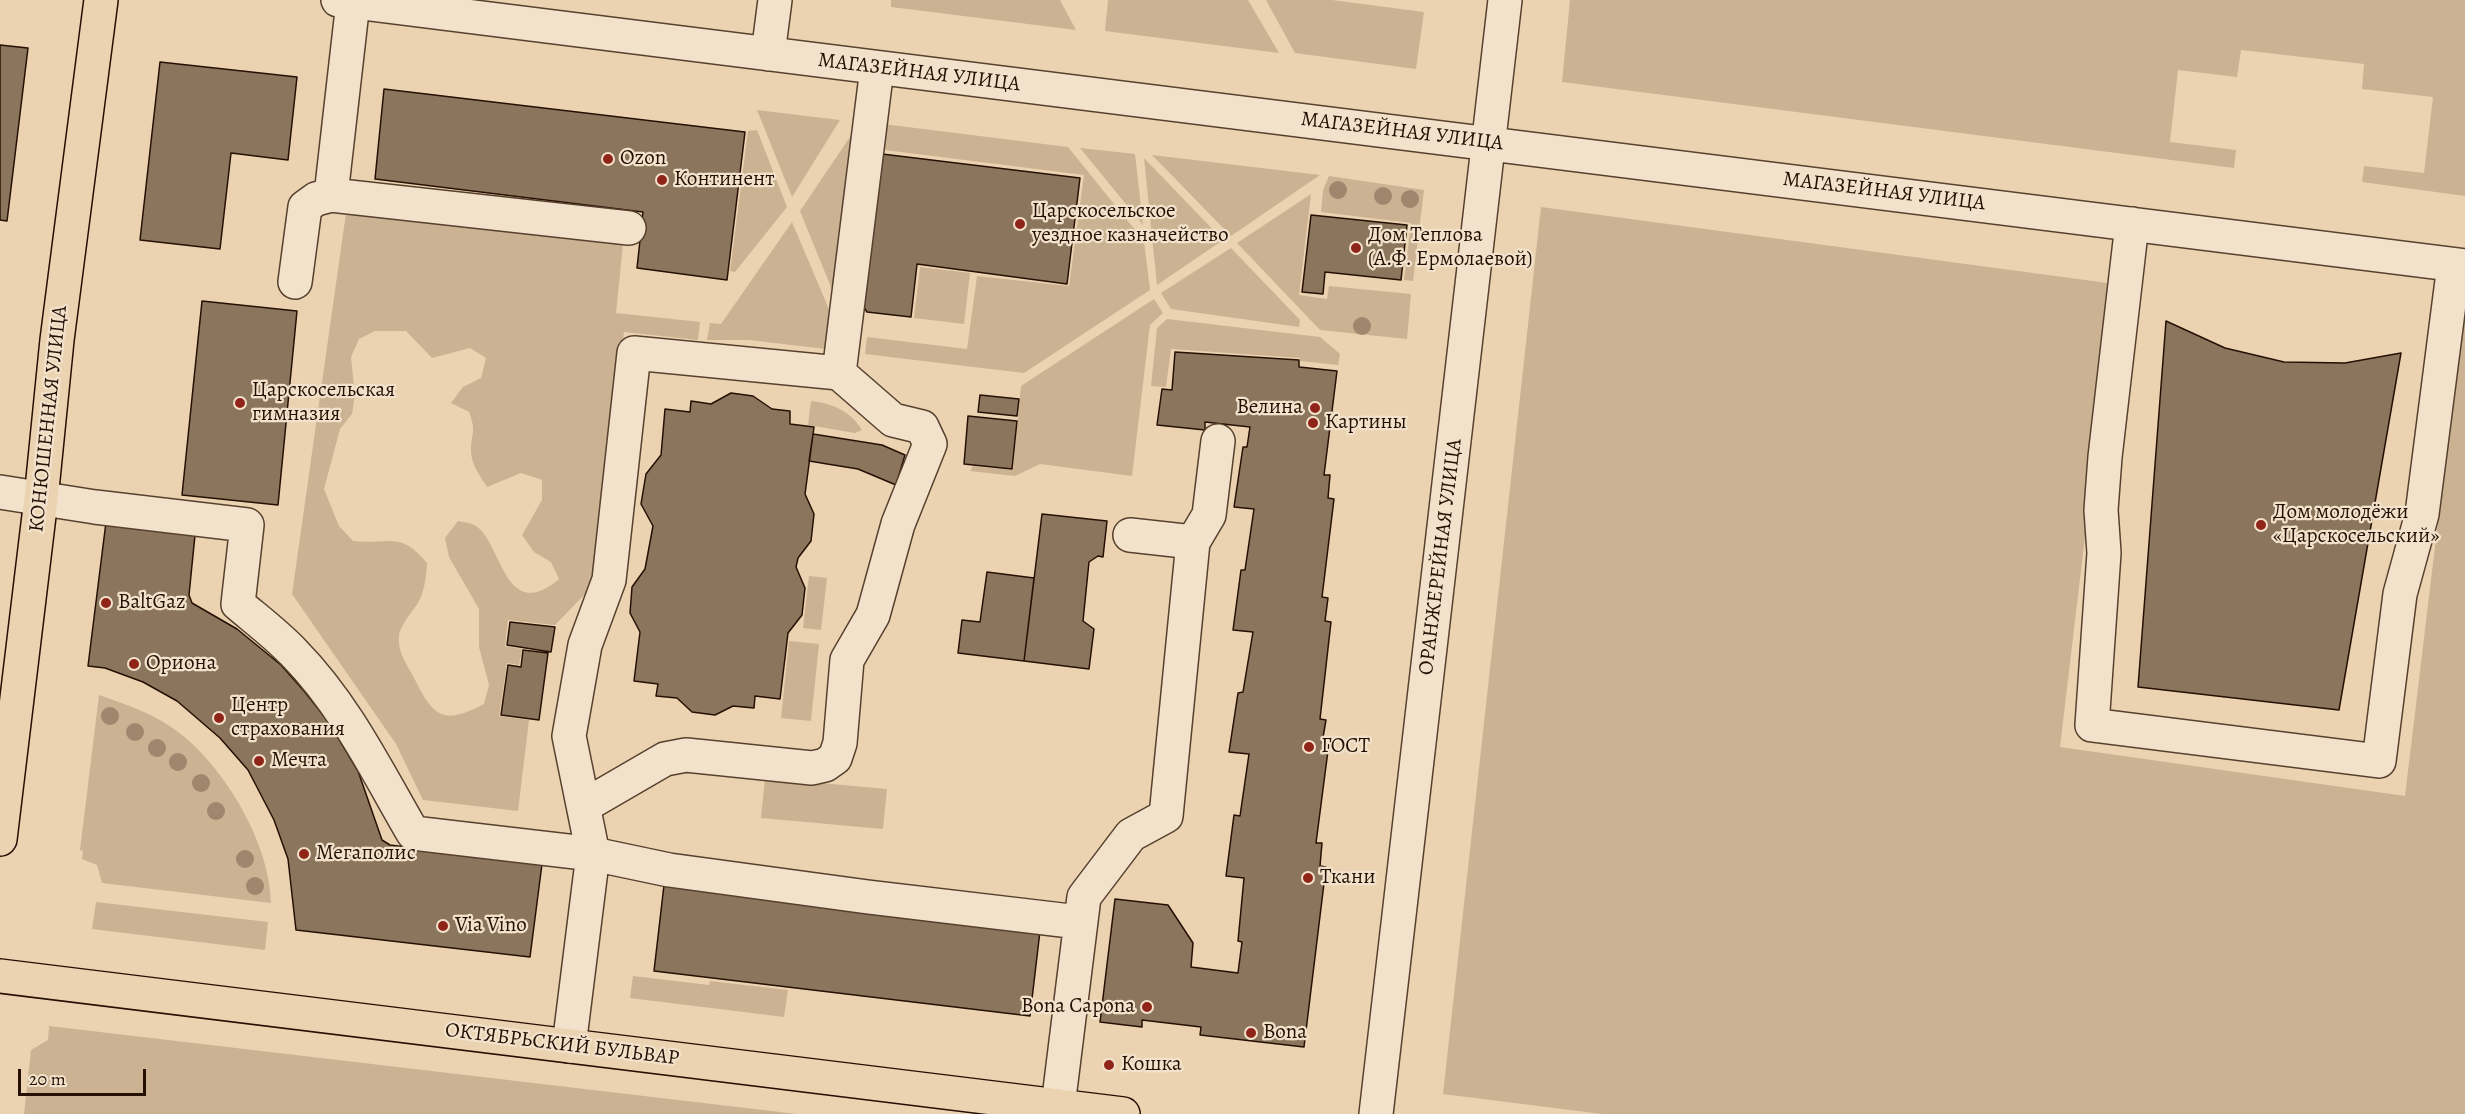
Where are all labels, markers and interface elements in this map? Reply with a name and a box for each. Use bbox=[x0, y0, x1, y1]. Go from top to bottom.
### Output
street label: МАГАЗЕЙНАЯ УЛИЦА bbox=[816, 48, 1022, 98]
street label: МАГАЗЕЙНАЯ УЛИЦА bbox=[1299, 107, 1505, 157]
place label: Ozon bbox=[620, 146, 666, 172]
marker: Ozon bbox=[601, 152, 615, 166]
place label: Континент bbox=[674, 167, 775, 193]
street label: МАГАЗЕЙНАЯ УЛИЦА bbox=[1781, 167, 1987, 217]
marker: Континент bbox=[655, 173, 669, 187]
place label: Царскосельское уездное казначейство bbox=[1032, 199, 1229, 249]
marker: Царскосельское уездное казначейство bbox=[1013, 217, 1027, 231]
place label: Дом Теплова (А.Ф. Ермолаевой) bbox=[1368, 223, 1533, 273]
marker: Дом Теплова (А.Ф. Ермолаевой) bbox=[1349, 241, 1363, 255]
street label: КОНЮШЕННАЯ УЛИЦА bbox=[25, 304, 73, 534]
place label: Царскосельская гимназия bbox=[252, 378, 395, 428]
place label: Велина bbox=[1236, 395, 1303, 421]
marker: Царскосельская гимназия bbox=[233, 396, 247, 410]
marker: Велина bbox=[1308, 401, 1322, 415]
place label: Картины bbox=[1325, 410, 1407, 436]
marker: Картины bbox=[1306, 416, 1320, 430]
street label: ОРАНЖЕРЕЙНАЯ УЛИЦА bbox=[1414, 437, 1468, 677]
place label: Дом молодёжи «Царскосельский» bbox=[2273, 500, 2439, 550]
marker: Дом молодёжи «Царскосельский» bbox=[2254, 518, 2268, 532]
place label: BaltGaz bbox=[118, 590, 186, 616]
marker: BaltGaz bbox=[99, 596, 113, 610]
place label: Ориона bbox=[146, 651, 216, 677]
marker: Ориона bbox=[127, 657, 141, 671]
place label: Центр страхования bbox=[231, 693, 345, 743]
marker: Центр страхования bbox=[212, 711, 226, 725]
place label: ГОСТ bbox=[1321, 734, 1370, 760]
marker: ГОСТ bbox=[1302, 740, 1316, 754]
place label: Мечта bbox=[271, 748, 327, 774]
marker: Мечта bbox=[252, 754, 266, 768]
place label: Мегаполис bbox=[316, 841, 416, 867]
marker: Мегаполис bbox=[297, 847, 311, 861]
place label: Ткани bbox=[1320, 865, 1376, 891]
marker: Ткани bbox=[1301, 871, 1315, 885]
place label: Via Vino bbox=[455, 913, 527, 939]
marker: Via Vino bbox=[436, 919, 450, 933]
place label: Bona Capona bbox=[1021, 994, 1135, 1020]
marker: Bona Capona bbox=[1140, 1000, 1154, 1014]
street label: ОКТЯБРЬСКИЙ БУЛЬВАР bbox=[444, 1018, 680, 1072]
place label: Bona bbox=[1263, 1020, 1307, 1046]
marker: Bona bbox=[1244, 1026, 1258, 1040]
place label: Кошка bbox=[1121, 1052, 1182, 1078]
scale bar bbox=[21, 1057, 148, 1095]
marker: Кошка bbox=[1102, 1058, 1116, 1072]
text: 20 m bbox=[29, 1067, 66, 1091]

